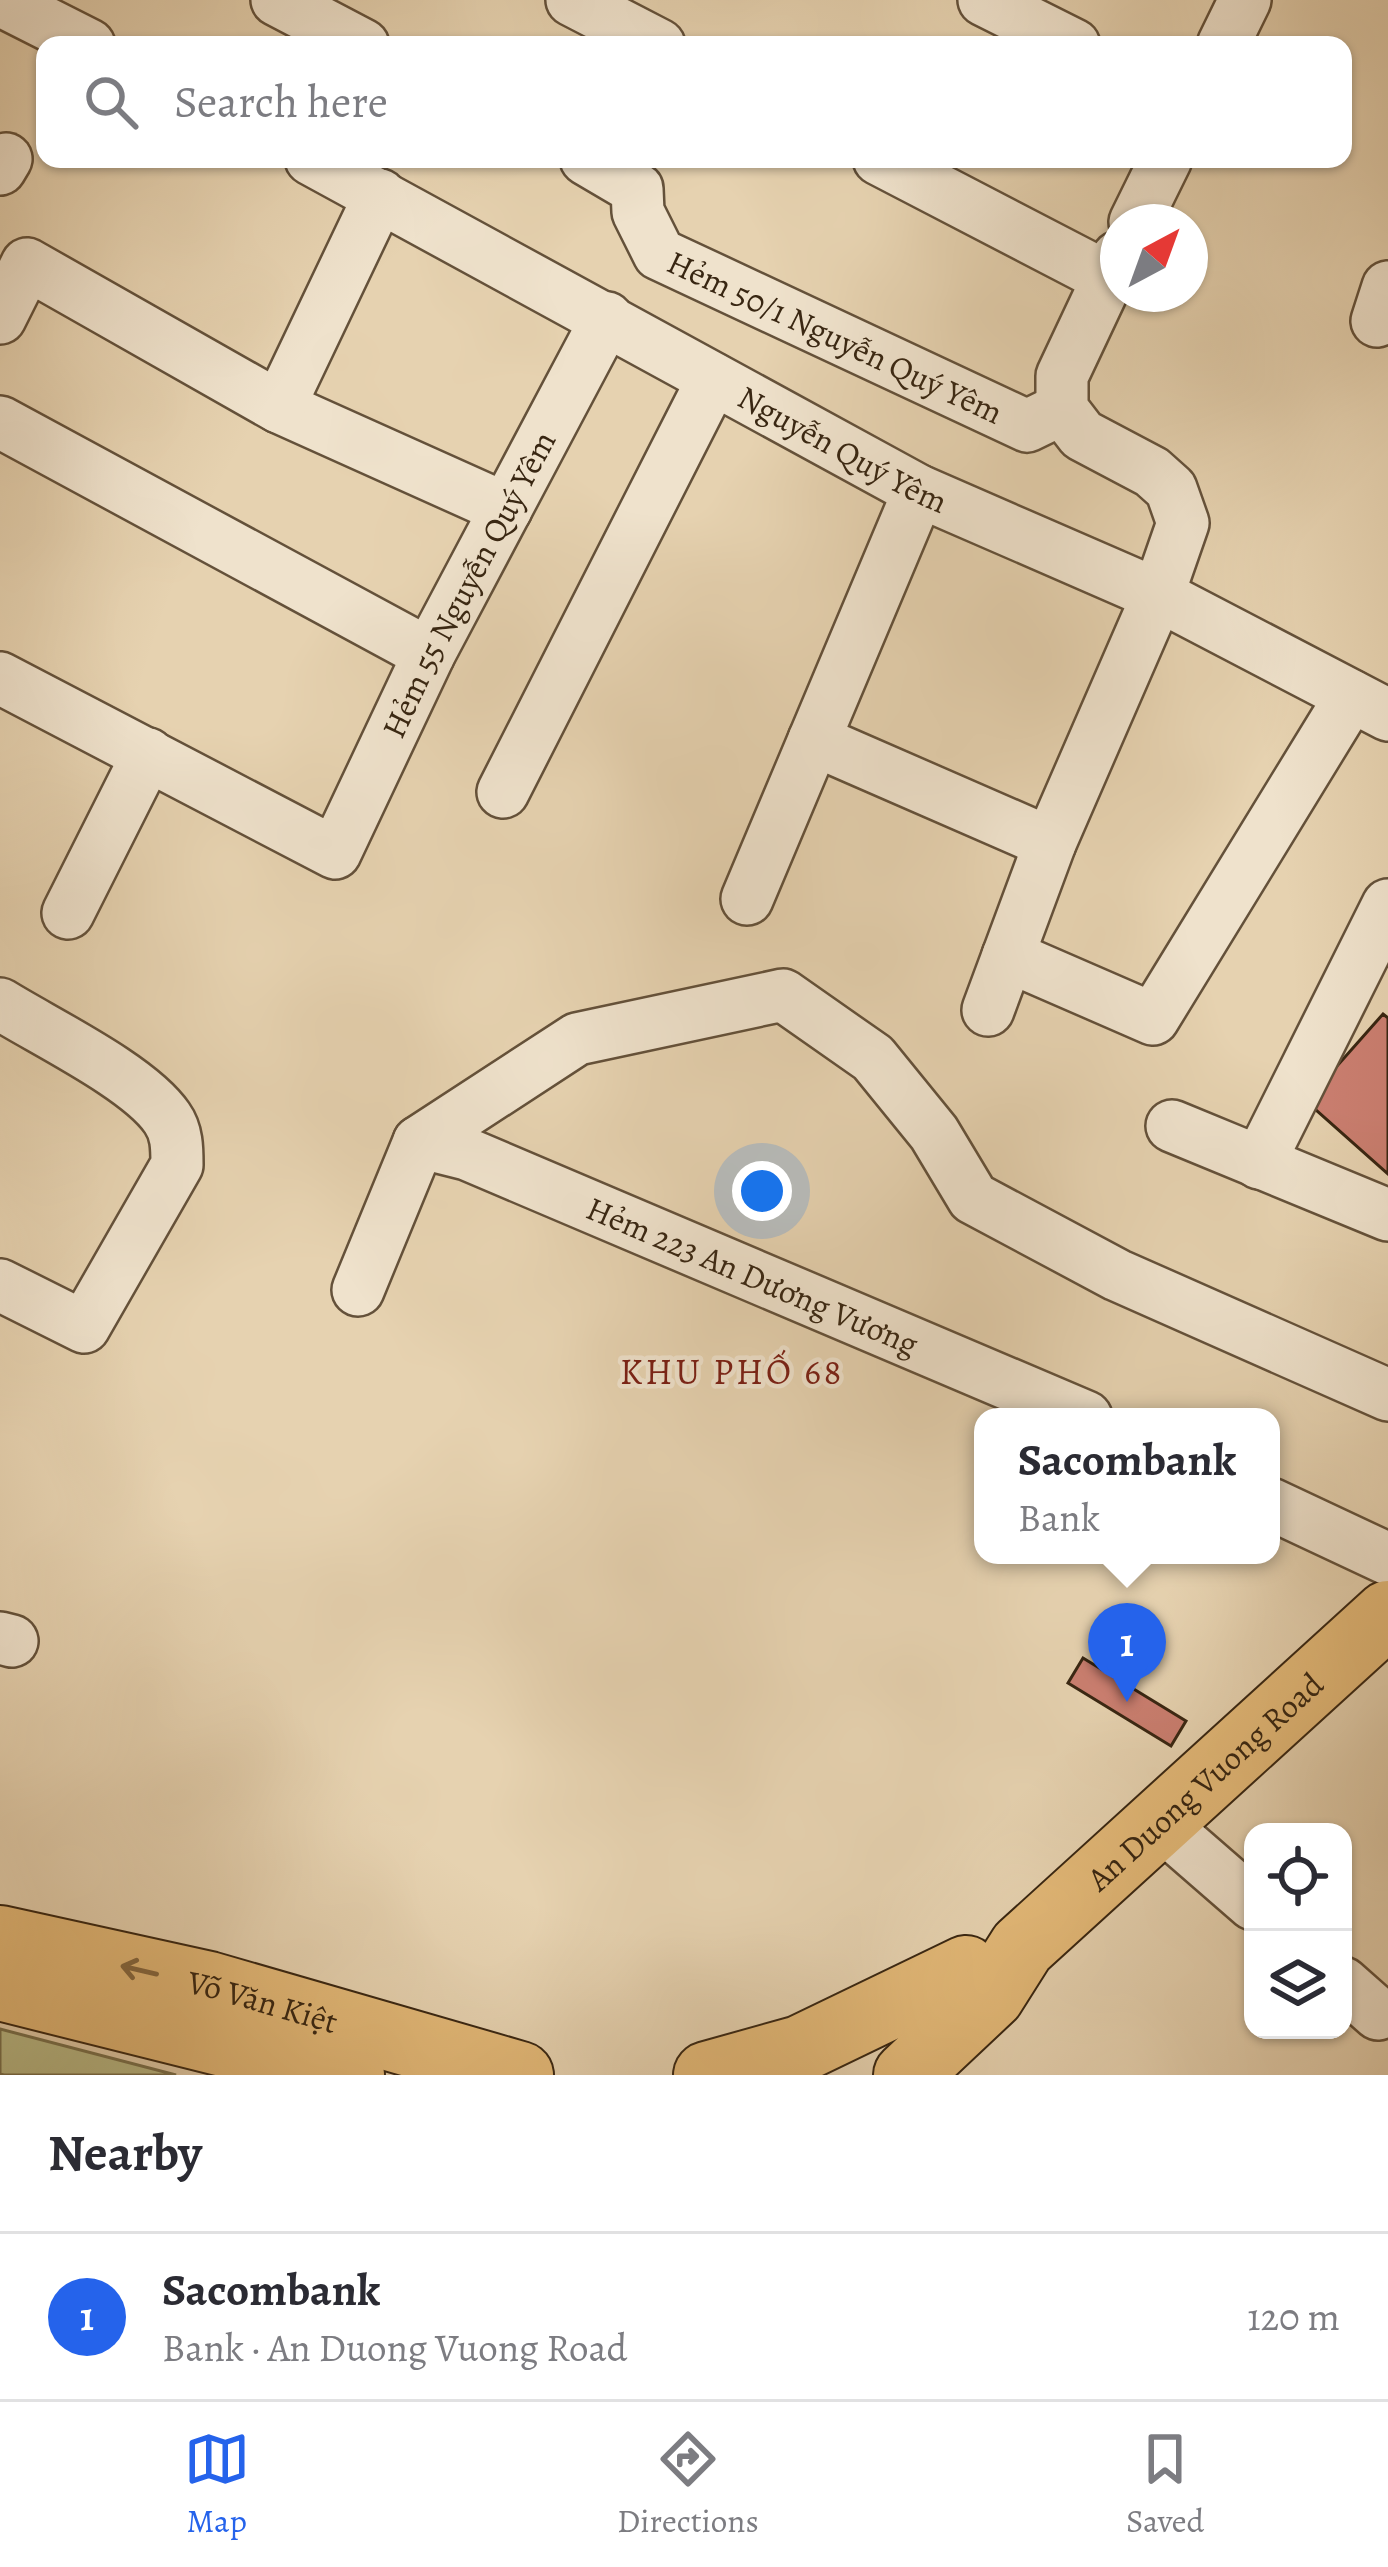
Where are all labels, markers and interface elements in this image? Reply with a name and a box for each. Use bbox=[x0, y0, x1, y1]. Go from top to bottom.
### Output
search box bbox=[36, 36, 1352, 168]
icon: search bbox=[78, 69, 144, 135]
text: Search here bbox=[174, 71, 388, 133]
north arrow bbox=[1100, 204, 1208, 312]
street label: Hẻm 50/1 Nguyễn Quý Yêm bbox=[660, 239, 1010, 435]
street label: Nguyễn Quý Yêm bbox=[730, 375, 955, 524]
street label: Hẻm 55 Nguyễn Quý Yêm bbox=[371, 423, 566, 745]
your location bbox=[732, 1161, 792, 1221]
street label: Hẻm 223 An Dương Vương bbox=[580, 1186, 926, 1366]
district label: KHU PHỐ 68 bbox=[620, 1347, 844, 1396]
popup bbox=[974, 1408, 1280, 1564]
text: Sacombank bbox=[1018, 1429, 1236, 1491]
text: Bank bbox=[1018, 1491, 1100, 1544]
pin: 1 bbox=[1088, 1603, 1166, 1702]
street label: An Duong Vuong Road bbox=[1076, 1662, 1333, 1901]
map controls bbox=[1244, 1823, 1352, 2039]
button: locate bbox=[1244, 1823, 1352, 1931]
button: layers bbox=[1244, 1931, 1352, 2039]
one-way arrow bbox=[121, 1957, 159, 1980]
street label: Võ Văn Kiệt bbox=[183, 1959, 343, 2044]
text: Nearby bbox=[48, 2118, 202, 2188]
text: Sacombank bbox=[162, 2259, 380, 2321]
text: 1 bbox=[80, 2290, 94, 2343]
text: 120 m bbox=[1247, 2290, 1340, 2343]
text: Bank · An Duong Vuong Road bbox=[162, 2321, 628, 2374]
tab: Map bbox=[184, 2426, 250, 2543]
tab: Directions bbox=[617, 2426, 759, 2543]
tab: Saved bbox=[1126, 2426, 1204, 2543]

